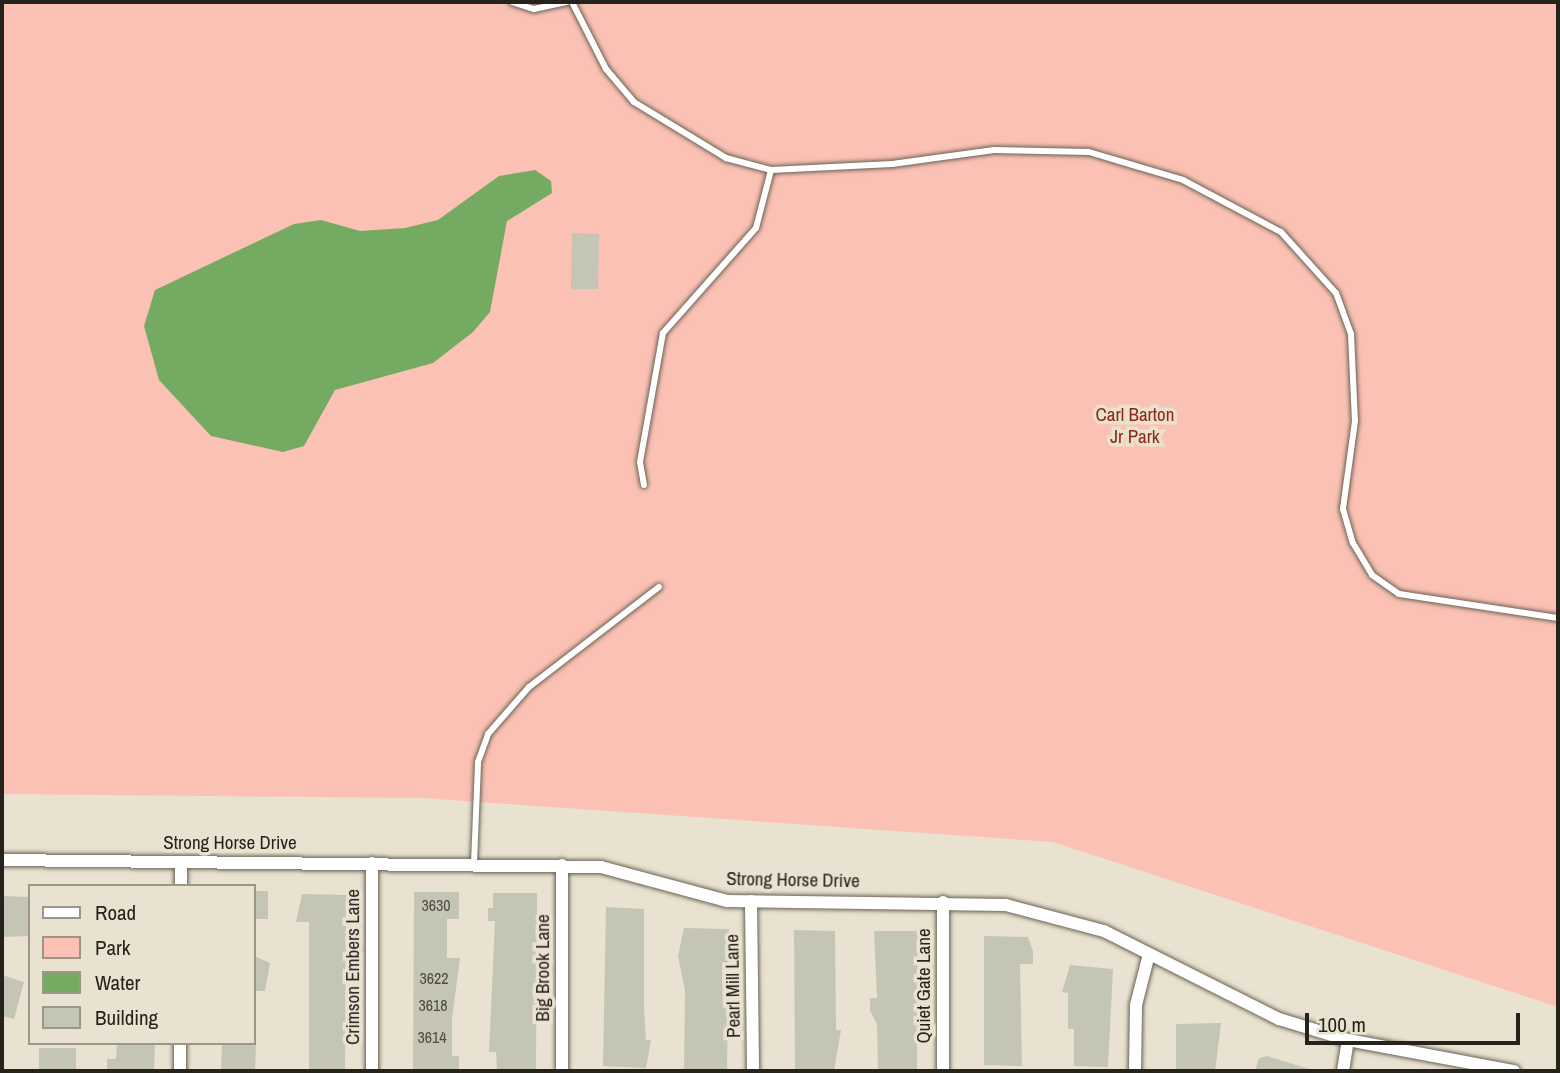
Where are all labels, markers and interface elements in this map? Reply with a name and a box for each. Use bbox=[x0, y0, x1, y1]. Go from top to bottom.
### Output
park label: Carl Barton Jr Park bbox=[1096, 404, 1174, 448]
street label: Strong Horse Drive bbox=[163, 832, 297, 854]
street label: Strong Horse Drive bbox=[726, 867, 860, 893]
legend bbox=[28, 884, 256, 1045]
street label: Crimson Embers Lane bbox=[342, 889, 364, 1045]
house number: 3630 bbox=[421, 895, 451, 915]
text: Road bbox=[95, 898, 136, 927]
street label: Big Brook Lane bbox=[532, 914, 554, 1022]
street label: Quiet Gate Lane bbox=[913, 928, 935, 1044]
text: Park bbox=[95, 933, 130, 962]
street label: Pearl Mill Lane bbox=[721, 934, 745, 1038]
text: Water bbox=[95, 968, 140, 997]
house number: 3622 bbox=[419, 968, 449, 988]
house number: 3618 bbox=[418, 995, 448, 1015]
scale bar bbox=[1308, 1000, 1523, 1044]
text: Building bbox=[95, 1003, 158, 1032]
text: 100 m bbox=[1318, 1010, 1366, 1039]
house number: 3614 bbox=[417, 1027, 447, 1047]

